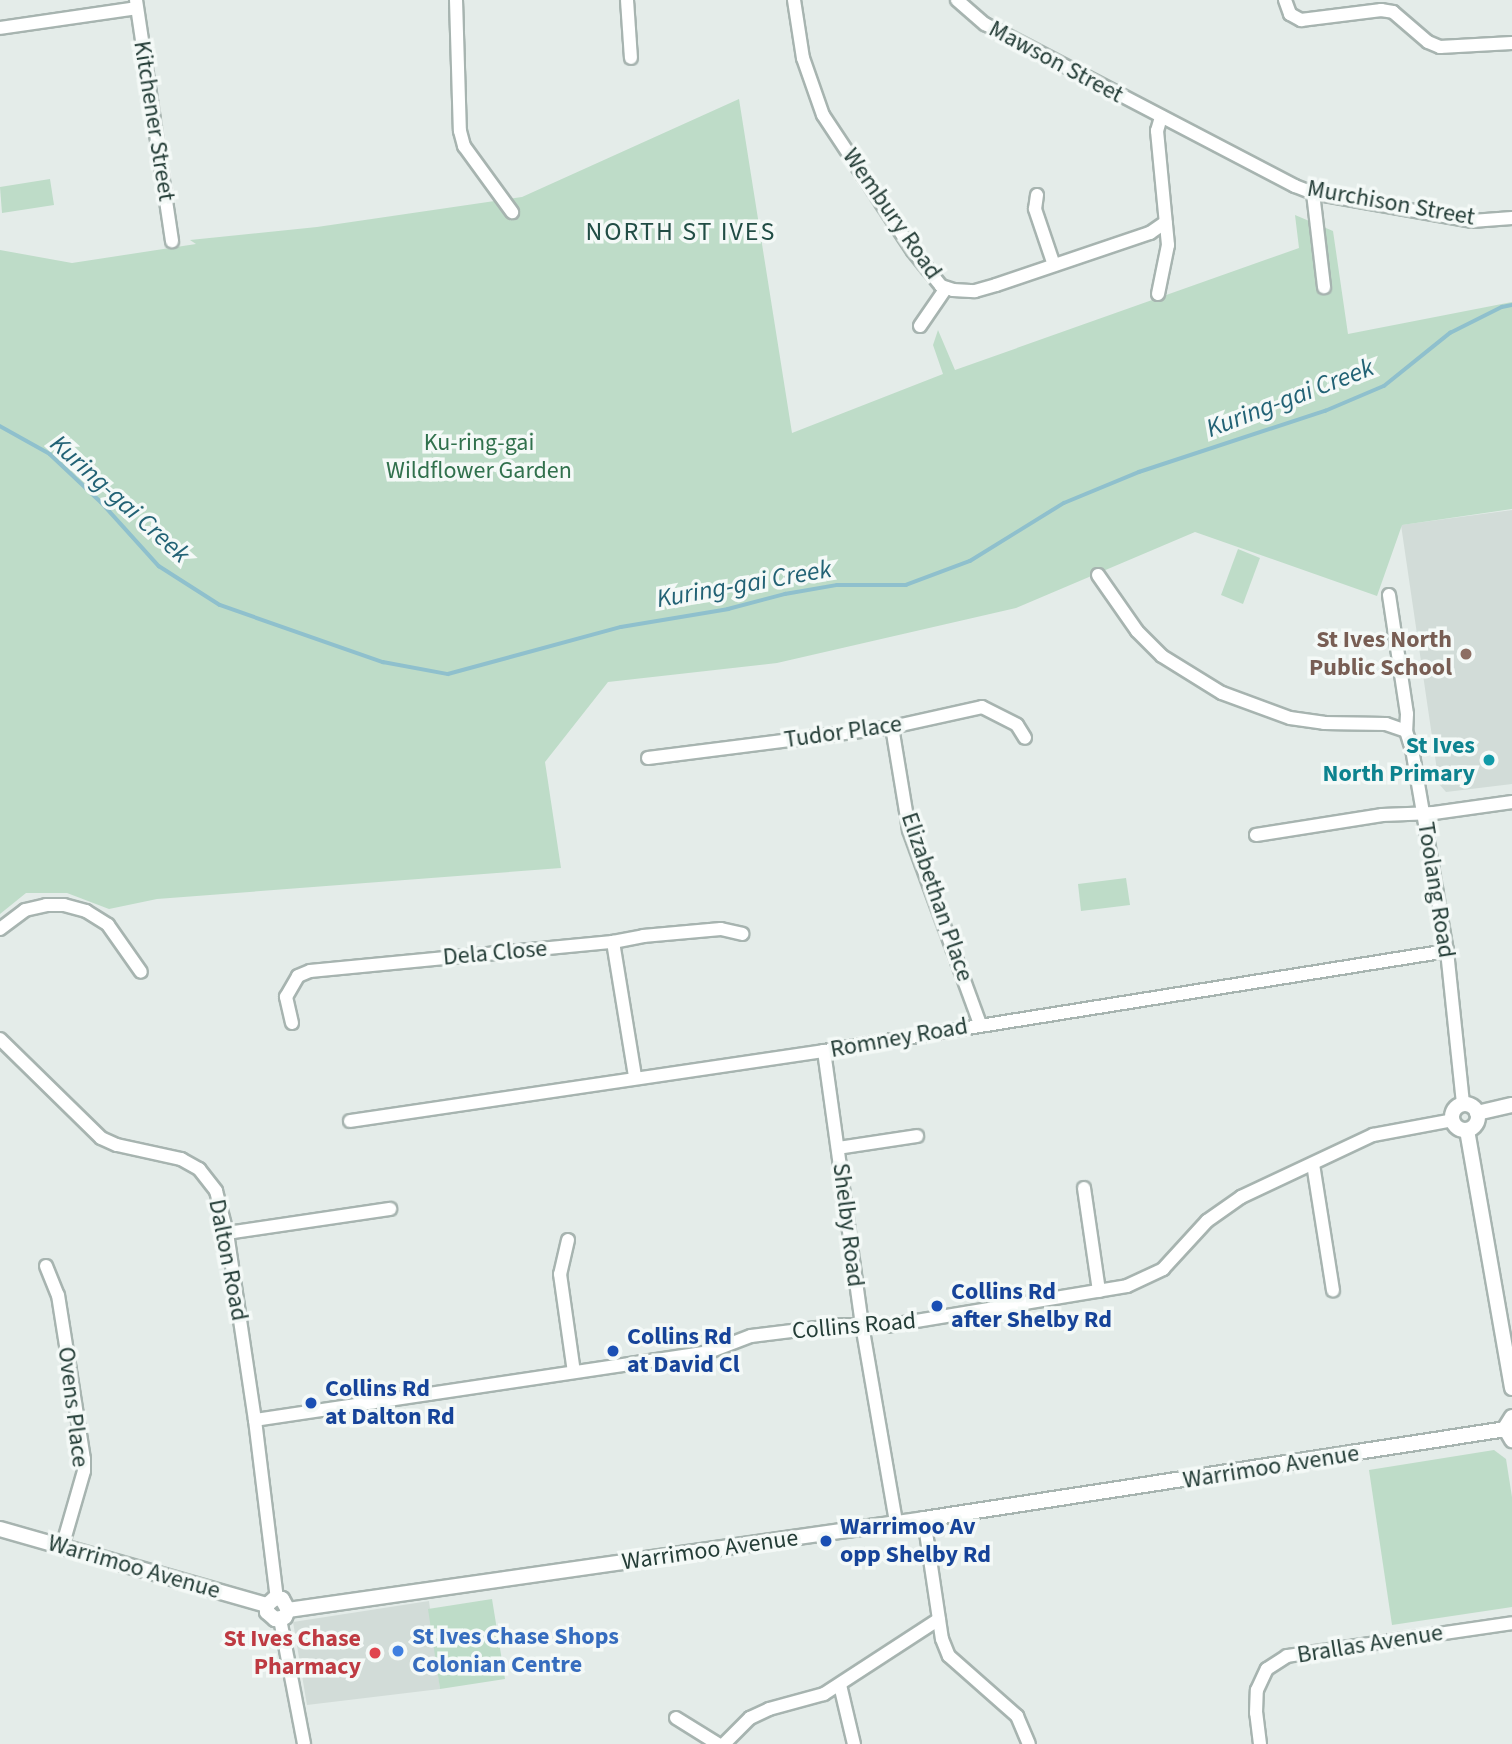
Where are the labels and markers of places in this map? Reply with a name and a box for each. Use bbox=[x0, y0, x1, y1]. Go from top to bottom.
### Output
place label: St Ives North Public School bbox=[1309, 626, 1452, 682]
marker: St Ives North Public School bbox=[1458, 646, 1474, 662]
place label: St Ives North Primary bbox=[1323, 732, 1475, 788]
marker: St Ives North Primary bbox=[1481, 752, 1497, 768]
place label: Collins Rd after Shelby Rd bbox=[951, 1278, 1112, 1334]
marker: Collins Rd after Shelby Rd bbox=[929, 1298, 945, 1314]
place label: Collins Rd at David Cl bbox=[627, 1323, 740, 1379]
marker: Collins Rd at David Cl bbox=[605, 1343, 621, 1359]
place label: Collins Rd at Dalton Rd bbox=[325, 1375, 455, 1431]
marker: Collins Rd at Dalton Rd bbox=[303, 1395, 319, 1411]
place label: Warrimoo Av opp Shelby Rd bbox=[840, 1513, 991, 1569]
marker: Warrimoo Av opp Shelby Rd bbox=[818, 1533, 834, 1549]
place label: St Ives Chase Shops Colonian Centre bbox=[412, 1623, 619, 1679]
place label: St Ives Chase Pharmacy bbox=[224, 1625, 361, 1681]
marker: St Ives Chase Shops Colonian Centre bbox=[390, 1643, 406, 1659]
marker: St Ives Chase Pharmacy bbox=[367, 1645, 383, 1661]

